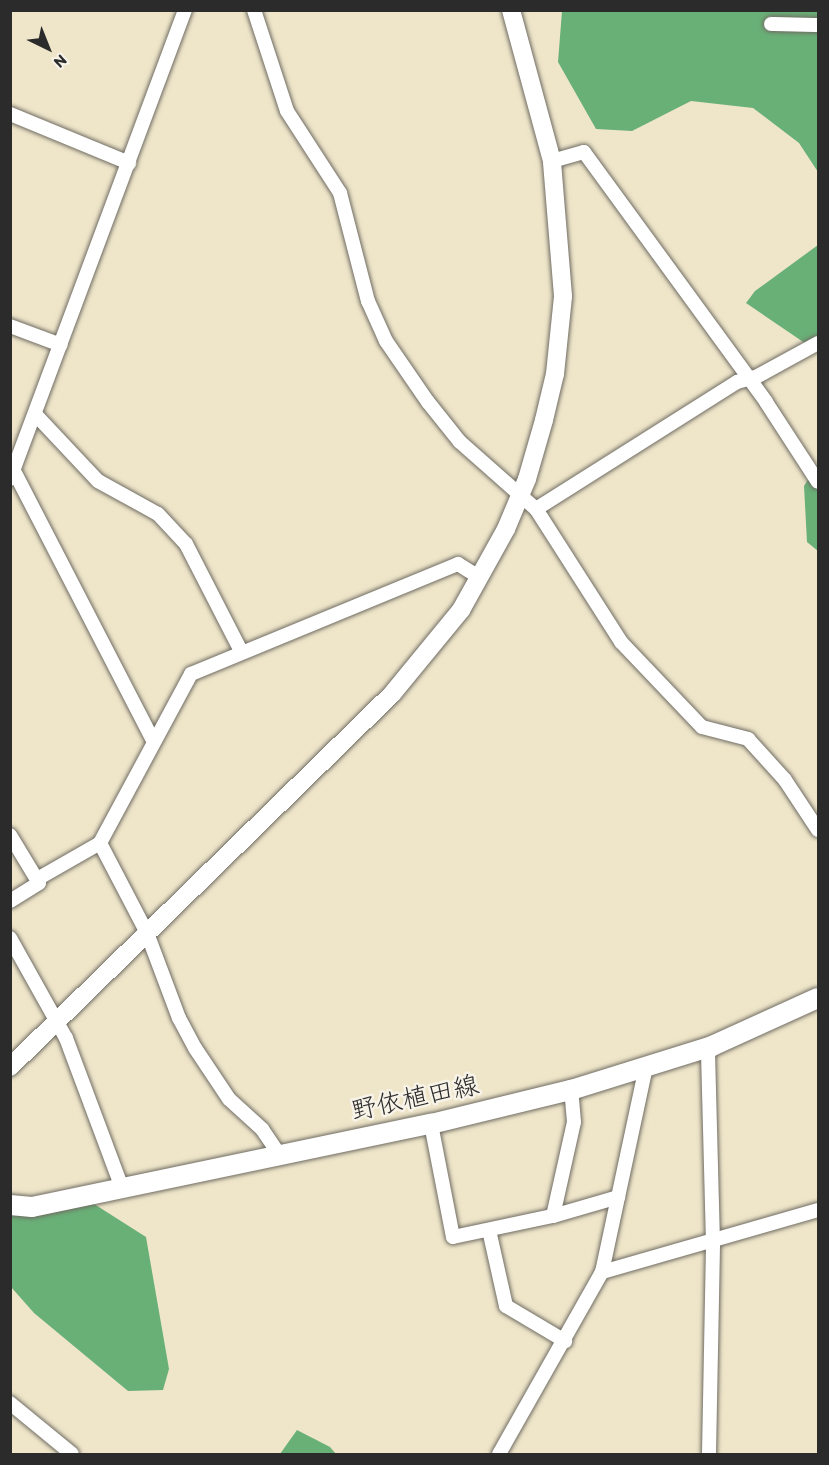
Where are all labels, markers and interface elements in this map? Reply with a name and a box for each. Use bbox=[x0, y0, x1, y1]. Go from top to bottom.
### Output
north arrow bbox=[18, 18, 78, 78]
text: N bbox=[50, 51, 71, 72]
street label: 野依植田線 bbox=[348, 1069, 482, 1127]

